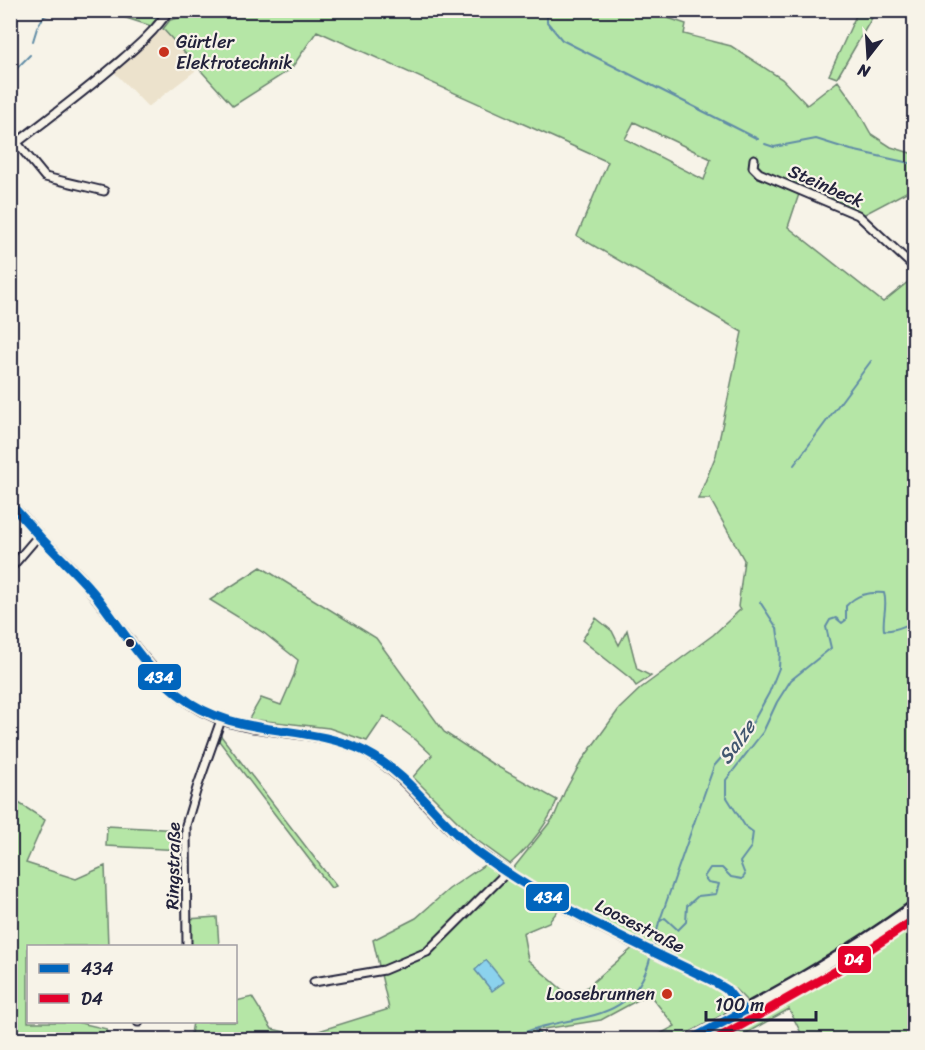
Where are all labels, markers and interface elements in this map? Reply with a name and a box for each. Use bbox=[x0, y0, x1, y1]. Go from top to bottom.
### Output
place label: Gürtler Elektrotechnik bbox=[176, 26, 293, 79]
north arrow bbox=[838, 27, 898, 87]
marker: Gürtler Elektrotechnik bbox=[157, 45, 171, 59]
text: N bbox=[853, 55, 874, 87]
street label: Steinbeck bbox=[783, 155, 869, 217]
unlabelled marker bbox=[124, 637, 136, 649]
line badge: 434 bbox=[137, 663, 182, 691]
text: 434 bbox=[144, 663, 173, 692]
water label: Salze bbox=[709, 711, 766, 772]
street label: Ringstraße bbox=[156, 822, 190, 910]
line badge: 434 bbox=[525, 883, 570, 912]
text: 434 bbox=[533, 883, 562, 912]
street label: Loosestraße bbox=[589, 890, 691, 962]
legend bbox=[27, 945, 237, 1023]
line badge: D4 bbox=[837, 945, 872, 974]
text: D4 bbox=[844, 945, 864, 974]
text: 434 bbox=[81, 953, 113, 985]
place label: Loosebrunnen bbox=[546, 978, 655, 1010]
text: D4 bbox=[81, 983, 103, 1015]
scale bar bbox=[706, 984, 816, 1022]
marker: Loosebrunnen bbox=[660, 987, 674, 1001]
text: 100 m bbox=[715, 989, 764, 1021]

